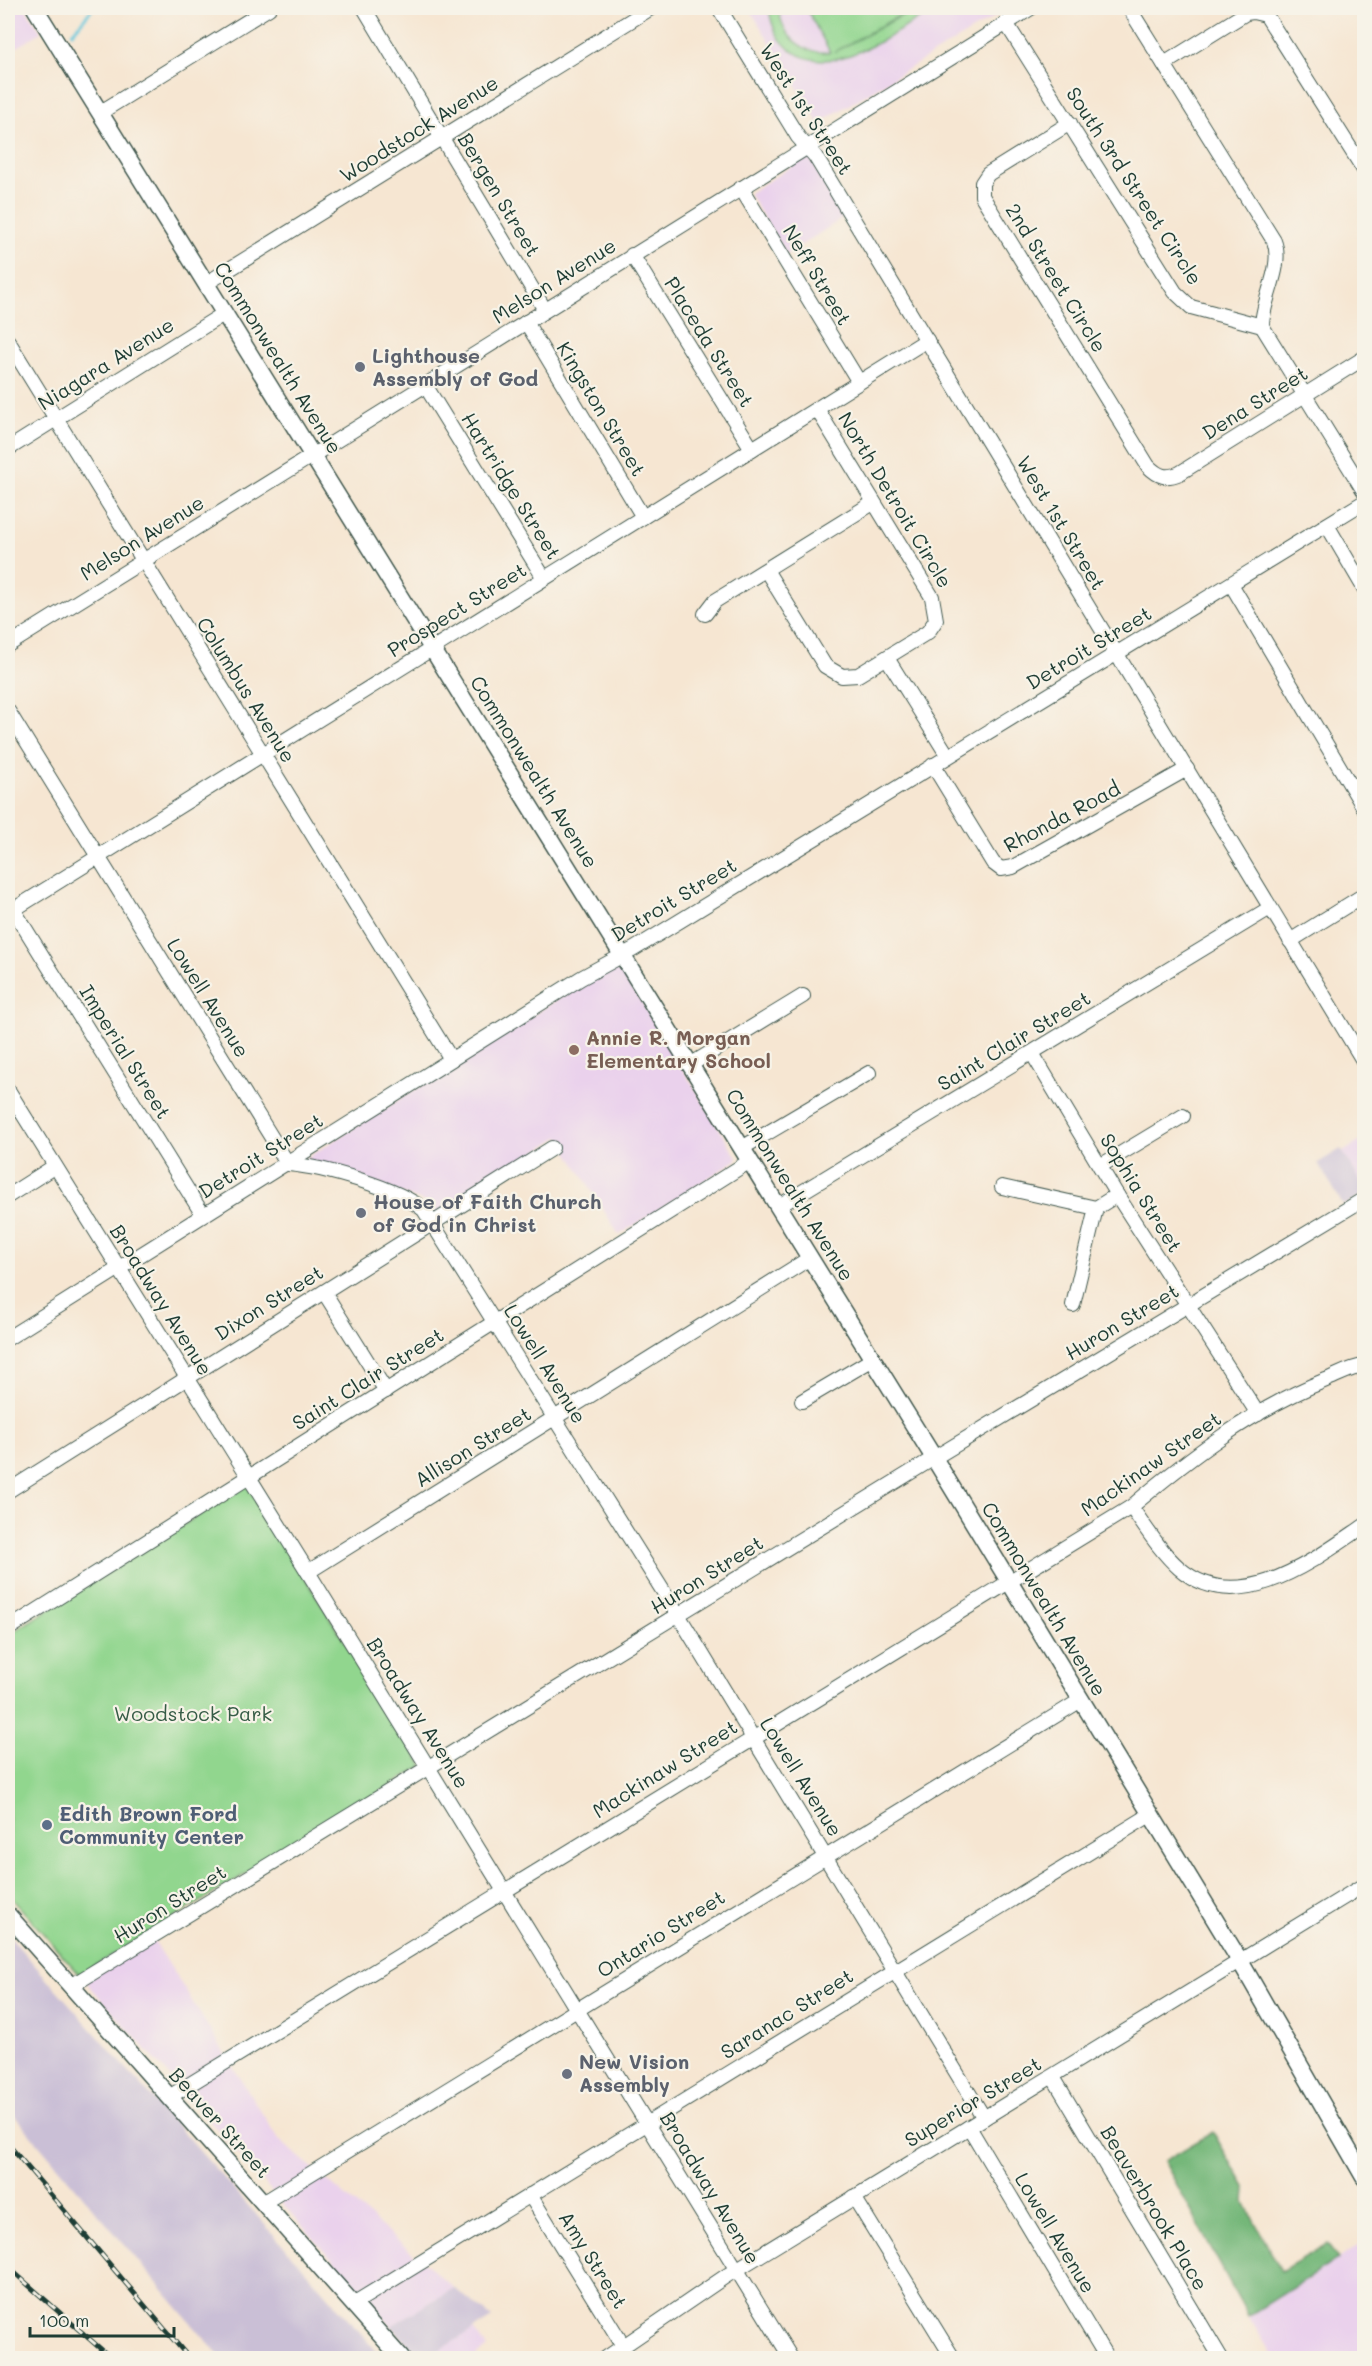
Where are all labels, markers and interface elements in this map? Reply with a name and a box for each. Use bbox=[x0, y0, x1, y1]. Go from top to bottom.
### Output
street label: West 1st Street bbox=[754, 37, 859, 179]
street label: Woodstock Avenue bbox=[334, 69, 503, 187]
street label: South 3rd Street Circle bbox=[1061, 81, 1209, 289]
street label: Bergen Street bbox=[453, 128, 547, 261]
street label: 2nd Street Circle bbox=[1001, 198, 1113, 357]
street label: Neff Street bbox=[778, 219, 858, 330]
street label: Melson Avenue bbox=[487, 232, 620, 329]
street label: Commonwealth Avenue bbox=[209, 256, 349, 459]
street label: Placeda Street bbox=[659, 271, 760, 412]
street label: Niagara Avenue bbox=[33, 311, 178, 415]
street label: Kingston Street bbox=[551, 336, 652, 481]
place label: Lighthouse Assembly of God bbox=[372, 342, 538, 391]
street label: Dena Street bbox=[1197, 359, 1312, 445]
marker: Lighthouse Assembly of God bbox=[353, 360, 367, 374]
street label: Hartridge Street bbox=[456, 407, 568, 564]
street label: North Detroit Circle bbox=[833, 407, 959, 592]
street label: West 1st Street bbox=[1011, 450, 1112, 594]
street label: Melson Avenue bbox=[75, 489, 208, 586]
street label: Prospect Street bbox=[382, 556, 531, 662]
street label: Detroit Street bbox=[1021, 599, 1156, 695]
street label: Columbus Avenue bbox=[192, 612, 302, 767]
street label: Commonwealth Avenue bbox=[465, 670, 605, 873]
street label: Rhonda Road bbox=[999, 774, 1124, 858]
street label: Detroit Street bbox=[606, 851, 741, 947]
street label: Lowell Avenue bbox=[162, 933, 256, 1062]
street label: Imperial Street bbox=[74, 980, 177, 1123]
street label: Saint Clair Street bbox=[932, 984, 1095, 1096]
place label: Annie R. Morgan Elementary School bbox=[586, 1024, 771, 1073]
marker: Annie R. Morgan Elementary School bbox=[567, 1043, 581, 1057]
street label: Commonwealth Avenue bbox=[721, 1083, 861, 1286]
street label: Detroit Street bbox=[193, 1107, 327, 1204]
street label: Sophia Street bbox=[1095, 1128, 1189, 1257]
place label: House of Faith Church of God in Christ bbox=[373, 1188, 601, 1237]
marker: House of Faith Church of God in Christ bbox=[354, 1206, 368, 1220]
street label: Broadway Avenue bbox=[105, 1219, 219, 1380]
street label: Dixon Street bbox=[209, 1259, 328, 1346]
street label: Huron Street bbox=[1060, 1277, 1183, 1365]
street label: Lowell Avenue bbox=[499, 1299, 593, 1428]
street label: Saint Clair Street bbox=[287, 1321, 448, 1435]
street label: Allison Street bbox=[409, 1400, 536, 1492]
street label: Mackinaw Street bbox=[1075, 1405, 1226, 1521]
street label: Commonwealth Avenue bbox=[977, 1497, 1113, 1700]
street label: Huron Street bbox=[645, 1529, 768, 1619]
street label: Broadway Avenue bbox=[362, 1632, 476, 1793]
park label: Woodstock Park bbox=[114, 1700, 272, 1726]
street label: Lowell Avenue bbox=[755, 1712, 849, 1841]
street label: Mackinaw Street bbox=[587, 1713, 742, 1823]
place label: Edith Brown Ford Community Center bbox=[59, 1800, 244, 1849]
marker: Edith Brown Ford Community Center bbox=[40, 1818, 54, 1832]
street label: Huron Street bbox=[108, 1858, 231, 1948]
street label: Ontario Street bbox=[592, 1883, 729, 1983]
street label: Saranac Street bbox=[715, 1962, 858, 2064]
place label: New Vision Assembly bbox=[579, 2048, 689, 2097]
street label: Superior Street bbox=[899, 2050, 1046, 2152]
street label: Beaver Street bbox=[164, 2061, 277, 2183]
marker: New Vision Assembly bbox=[560, 2067, 574, 2081]
street label: Broadway Avenue bbox=[655, 2106, 767, 2269]
street label: Beaverbrook Place bbox=[1095, 2120, 1214, 2295]
street label: Lowell Avenue bbox=[1010, 2168, 1102, 2297]
street label: Amy Street bbox=[554, 2206, 634, 2313]
scale bar bbox=[30, 2300, 174, 2338]
text: 100 m bbox=[39, 2308, 89, 2332]

